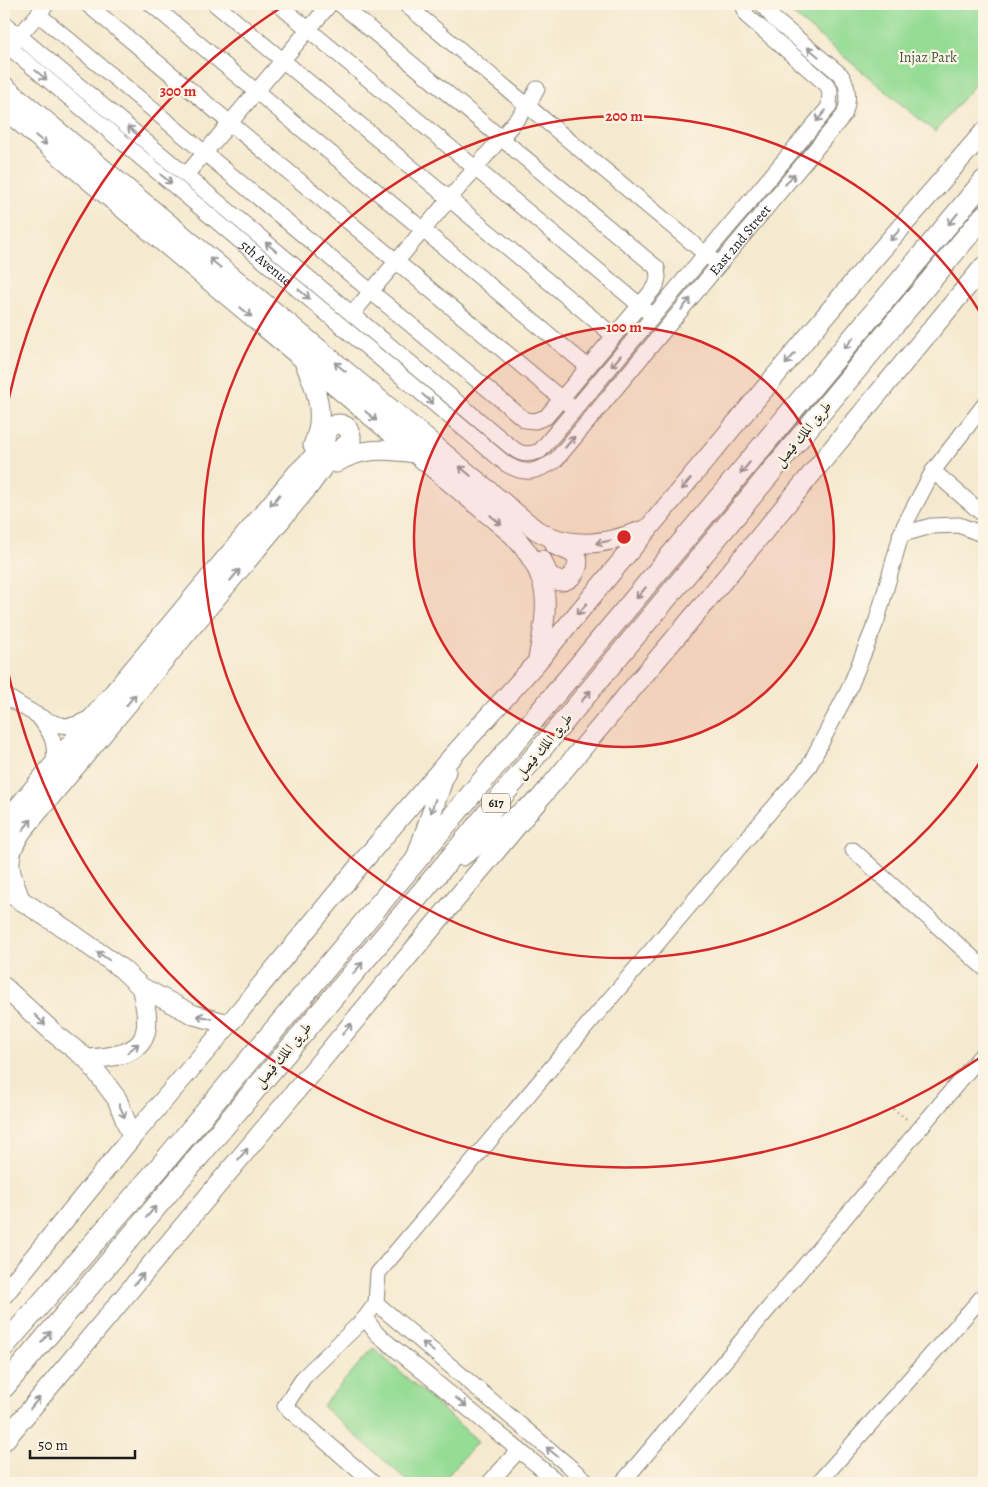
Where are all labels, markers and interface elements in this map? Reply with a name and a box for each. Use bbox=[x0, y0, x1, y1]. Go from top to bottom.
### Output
one-way arrow bbox=[807, 46, 820, 57]
park label: Injaz Park bbox=[899, 48, 957, 67]
one-way arrow bbox=[34, 69, 47, 80]
text: 300 m bbox=[160, 81, 197, 101]
text: 200 m bbox=[605, 106, 643, 126]
one-way arrow bbox=[816, 110, 827, 123]
one-way arrow bbox=[127, 125, 140, 137]
one-way arrow bbox=[34, 134, 47, 145]
one-way arrow bbox=[159, 173, 172, 185]
one-way arrow bbox=[785, 173, 796, 186]
street label: East 2nd Street bbox=[705, 200, 775, 279]
one-way arrow bbox=[947, 212, 959, 225]
one-way arrow bbox=[889, 228, 900, 241]
street label: 5th Avenue bbox=[236, 235, 296, 290]
one-way arrow bbox=[265, 241, 278, 252]
one-way arrow bbox=[209, 257, 222, 268]
one-way arrow bbox=[297, 289, 310, 300]
one-way arrow bbox=[680, 298, 691, 311]
one-way arrow bbox=[240, 306, 253, 317]
text: 100 m bbox=[606, 317, 642, 337]
one-way arrow bbox=[843, 337, 854, 350]
one-way arrow bbox=[784, 352, 795, 365]
one-way arrow bbox=[610, 355, 621, 368]
one-way arrow bbox=[334, 362, 347, 373]
one-way arrow bbox=[422, 393, 435, 404]
street label: طريق الملك فيصل bbox=[770, 397, 837, 471]
one-way arrow bbox=[364, 411, 377, 422]
one-way arrow bbox=[565, 436, 576, 449]
one-way arrow bbox=[739, 461, 750, 474]
one-way arrow bbox=[458, 466, 471, 477]
one-way arrow bbox=[681, 477, 692, 490]
one-way arrow bbox=[270, 493, 281, 506]
one-way arrow bbox=[489, 515, 502, 526]
centre of rings bbox=[615, 528, 633, 546]
one-way arrow bbox=[596, 537, 612, 547]
one-way arrow bbox=[230, 569, 241, 582]
one-way arrow bbox=[635, 586, 646, 599]
one-way arrow bbox=[576, 602, 588, 615]
one-way arrow bbox=[580, 689, 591, 702]
one-way arrow bbox=[126, 693, 137, 706]
street label: طريق الملك فيصل bbox=[511, 709, 578, 783]
road number: 617 bbox=[482, 794, 510, 812]
one-way arrow bbox=[428, 798, 438, 814]
one-way arrow bbox=[22, 818, 33, 831]
one-way arrow bbox=[96, 951, 110, 961]
one-way arrow bbox=[352, 962, 363, 975]
one-way arrow bbox=[196, 1012, 212, 1022]
one-way arrow bbox=[34, 1014, 46, 1026]
street label: طريق الملك فيصل bbox=[250, 1018, 317, 1092]
one-way arrow bbox=[341, 1023, 352, 1036]
one-way arrow bbox=[126, 1043, 139, 1054]
one-way arrow bbox=[117, 1103, 127, 1118]
one-way arrow bbox=[237, 1148, 248, 1161]
one-way arrow bbox=[145, 1206, 156, 1219]
one-way arrow bbox=[133, 1272, 145, 1285]
one-way arrow bbox=[41, 1330, 52, 1343]
one-way arrow bbox=[421, 1341, 434, 1352]
one-way arrow bbox=[454, 1396, 467, 1408]
one-way arrow bbox=[29, 1397, 41, 1410]
scale bar bbox=[30, 1427, 135, 1459]
text: 50 m bbox=[38, 1435, 68, 1455]
one-way arrow bbox=[545, 1446, 558, 1457]

